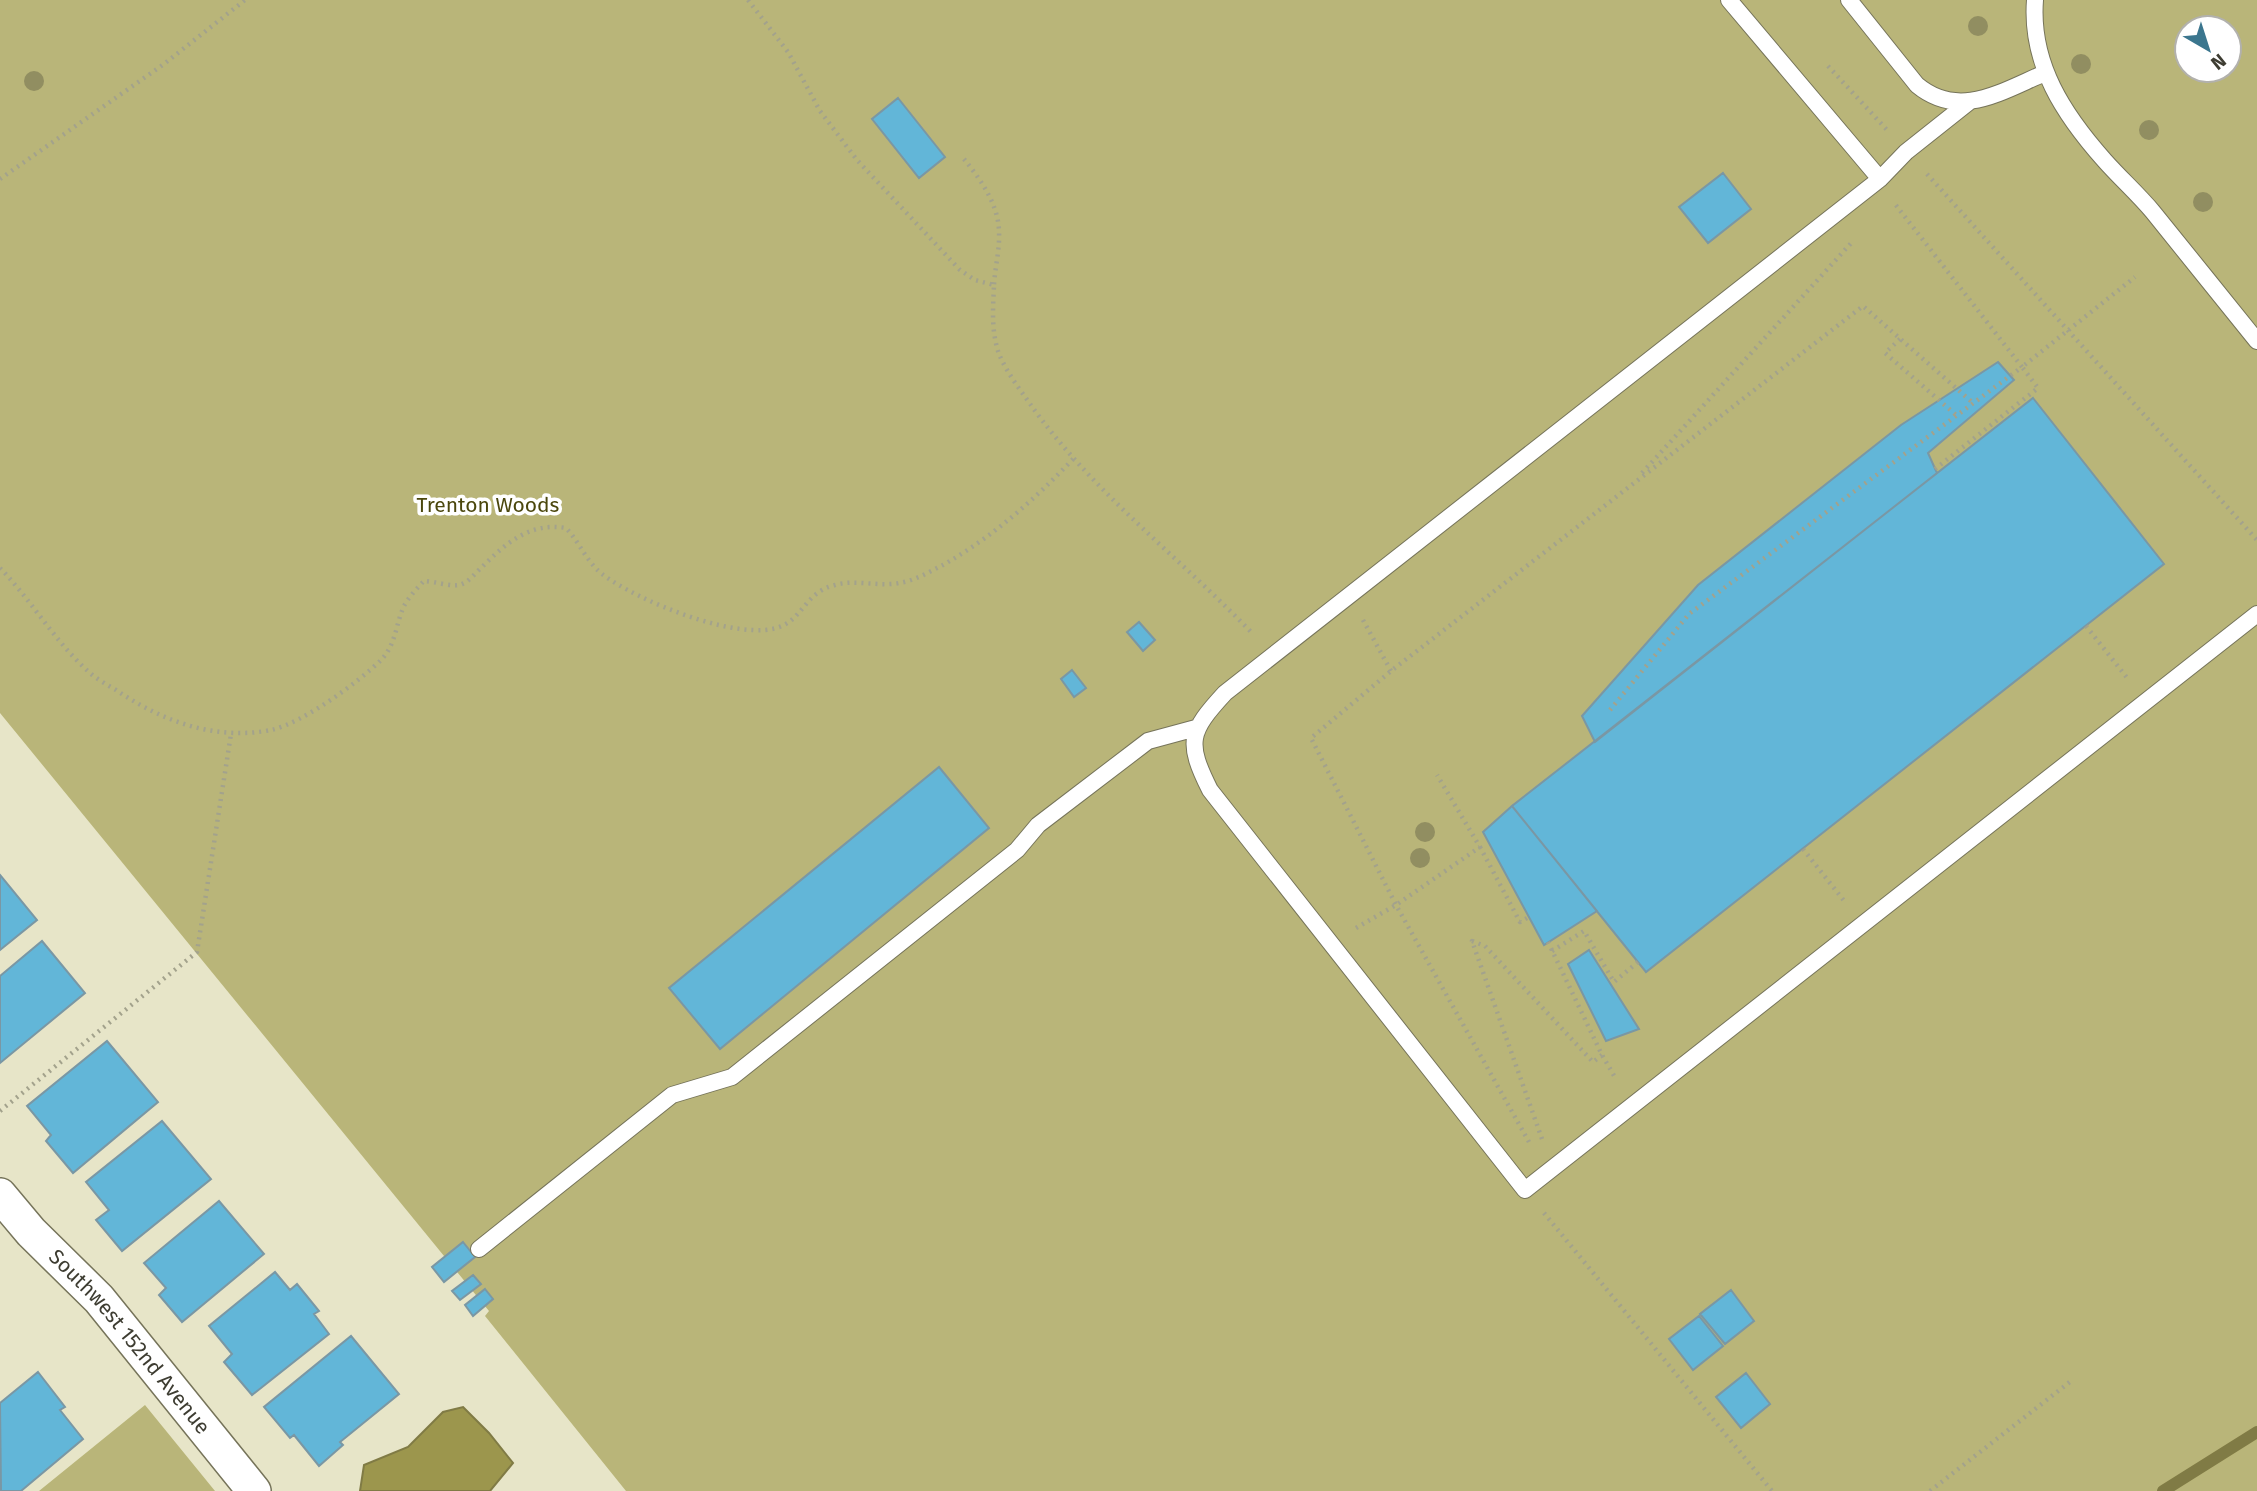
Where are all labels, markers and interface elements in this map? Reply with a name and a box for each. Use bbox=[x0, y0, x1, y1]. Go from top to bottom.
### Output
north arrow bbox=[2173, 14, 2243, 84]
text: N bbox=[2206, 49, 2231, 75]
park label: Trenton Woods bbox=[417, 492, 560, 518]
street label: Southwest 152nd Avenue bbox=[43, 1244, 216, 1439]

